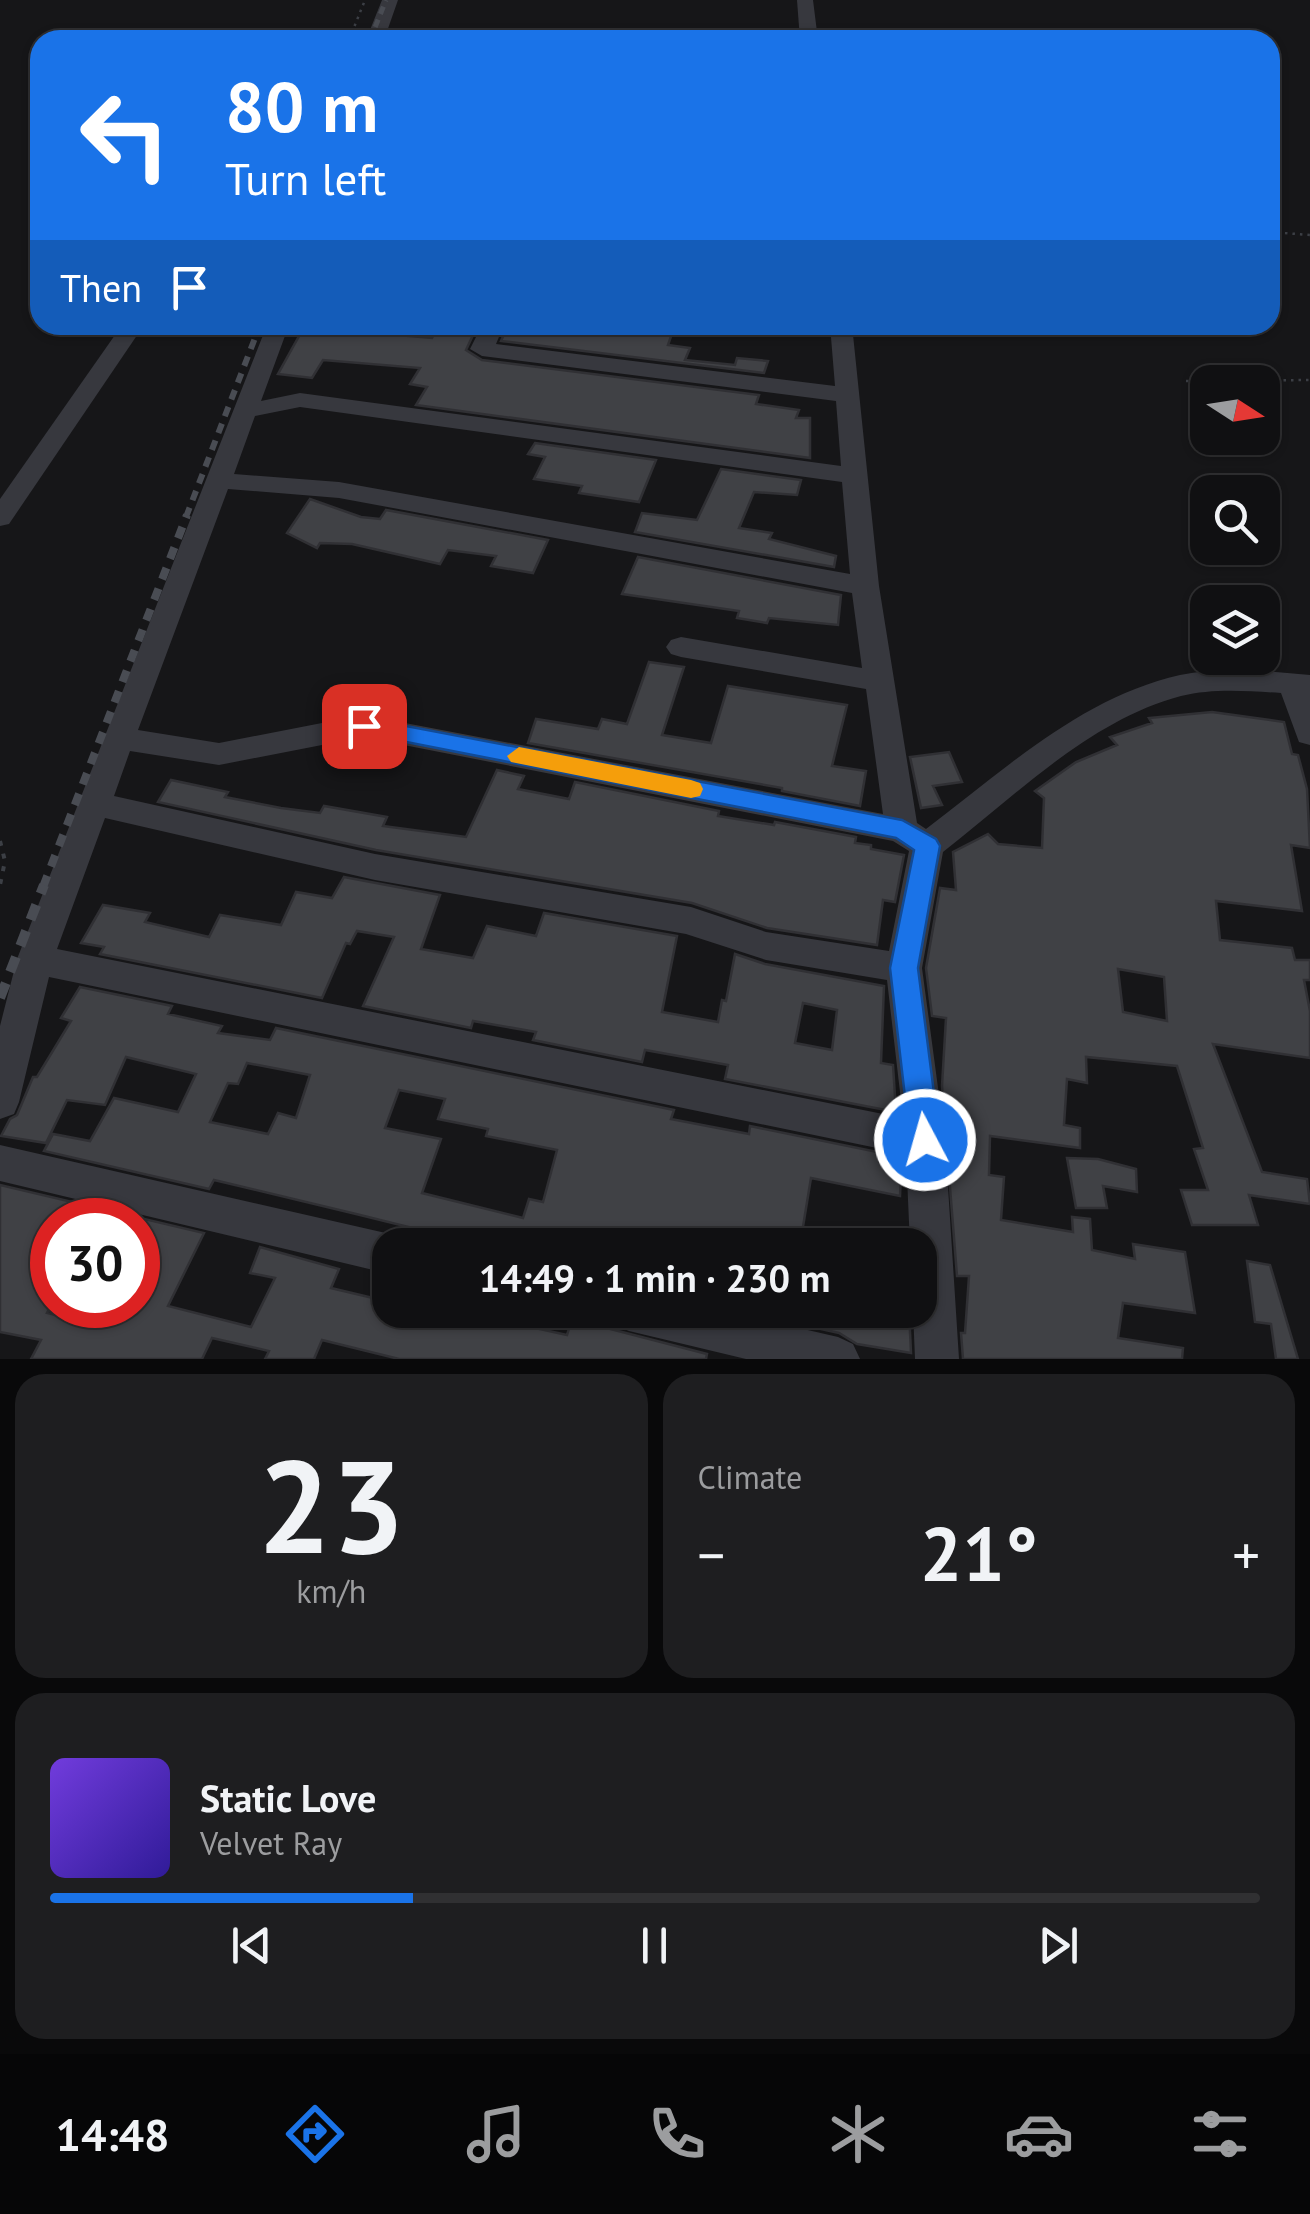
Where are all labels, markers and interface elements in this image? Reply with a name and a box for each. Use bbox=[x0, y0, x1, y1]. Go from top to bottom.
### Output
text: 80 m bbox=[225, 61, 378, 151]
icon: left bbox=[60, 70, 190, 200]
text: Turn left bbox=[225, 149, 386, 207]
icon: arrive bbox=[162, 260, 217, 315]
text: Then bbox=[60, 263, 142, 312]
north arrow bbox=[1190, 365, 1280, 455]
map controls bbox=[1190, 365, 1280, 675]
button: search bbox=[1190, 475, 1280, 565]
button: layers bbox=[1190, 585, 1280, 675]
pin bbox=[322, 684, 407, 769]
icon: arrive bbox=[337, 699, 392, 754]
position arrow bbox=[873, 1088, 977, 1192]
speed limit sign: 30 bbox=[30, 1198, 160, 1328]
text: 14:49 · 1 min · 230 m bbox=[479, 1253, 830, 1302]
text: 23 bbox=[258, 1421, 405, 1589]
text: Climate bbox=[698, 1456, 802, 1498]
text: 21° bbox=[920, 1505, 1038, 1602]
text: − bbox=[698, 1519, 725, 1590]
text: + bbox=[1232, 1519, 1260, 1590]
text: km/h bbox=[296, 1570, 366, 1612]
text: Static Love bbox=[200, 1773, 376, 1822]
text: Velvet Ray bbox=[200, 1822, 342, 1864]
icon: previous bbox=[224, 1918, 279, 1973]
icon: pause bbox=[627, 1918, 682, 1973]
icon: next bbox=[1031, 1918, 1086, 1973]
icon: directions bbox=[280, 2099, 350, 2169]
icon: music bbox=[461, 2099, 531, 2169]
icon: phone bbox=[642, 2099, 712, 2169]
icon: climate bbox=[823, 2099, 893, 2169]
icon: car bbox=[1004, 2099, 1074, 2169]
icon: filters bbox=[1185, 2099, 1255, 2169]
text: 14:48 bbox=[55, 2105, 170, 2163]

